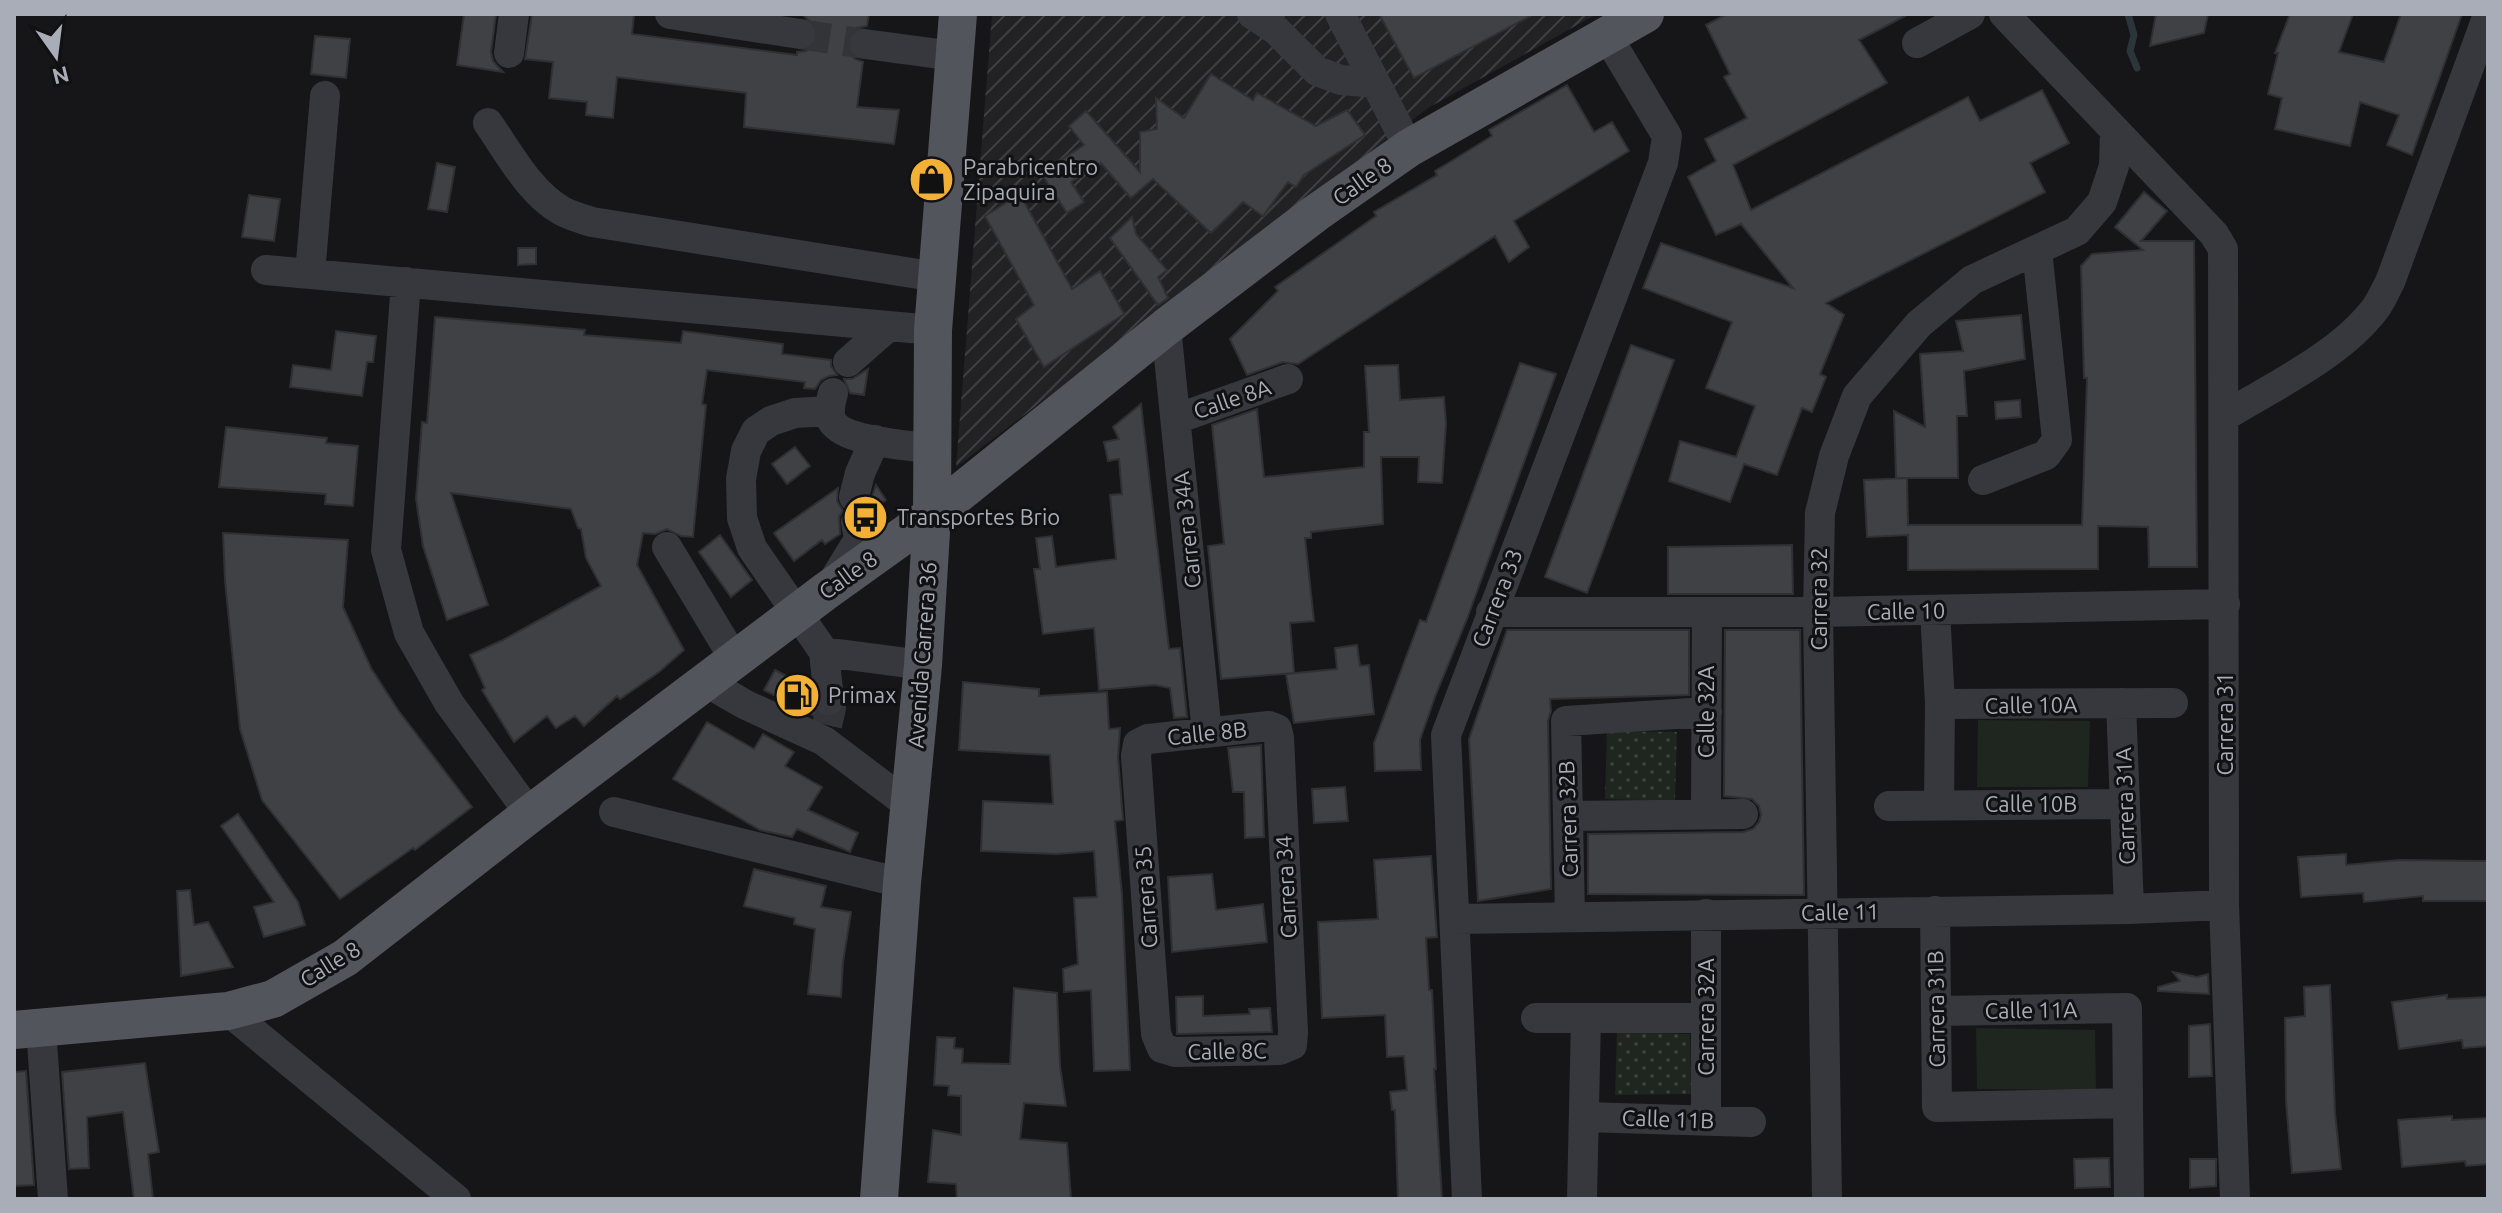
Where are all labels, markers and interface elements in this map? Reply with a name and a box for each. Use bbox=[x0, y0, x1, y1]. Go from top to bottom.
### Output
north arrow bbox=[16, 16, 96, 96]
text: N bbox=[50, 62, 72, 90]
street label: Calle 8 bbox=[1328, 151, 1396, 210]
place label: Parabricentro Zipaquira bbox=[963, 154, 1098, 204]
shop icon: Parabricentro Zipaquira bbox=[908, 156, 956, 204]
street label: Calle 8A bbox=[1190, 373, 1275, 423]
street label: Carrera 34A bbox=[1168, 470, 1205, 590]
bus stop icon: Transportes Brio bbox=[842, 493, 890, 541]
place label: Transportes Brio bbox=[897, 504, 1060, 529]
street label: Calle 8 bbox=[814, 545, 882, 604]
street label: Carrera 33 bbox=[1466, 545, 1527, 650]
street label: Carrera 32 bbox=[1806, 547, 1831, 651]
street label: Avenida Carrera 36 bbox=[903, 561, 940, 749]
street label: Calle 10 bbox=[1867, 597, 1945, 624]
street label: Calle 32A bbox=[1693, 665, 1718, 758]
fuel station icon: Primax bbox=[773, 671, 821, 719]
street label: Carrera 31 bbox=[2212, 672, 2237, 776]
place label: Primax bbox=[828, 682, 896, 707]
street label: Calle 10A bbox=[1984, 691, 2078, 718]
street label: Calle 8B bbox=[1166, 716, 1248, 749]
street label: Carrera 31A bbox=[2110, 746, 2139, 865]
street label: Carrera 32B bbox=[1553, 760, 1582, 878]
street label: Calle 10B bbox=[1985, 791, 2077, 816]
street label: Carrera 34 bbox=[1270, 835, 1301, 939]
street label: Carrera 35 bbox=[1129, 845, 1162, 949]
street label: Calle 11 bbox=[1801, 898, 1879, 925]
street label: Calle 8 bbox=[295, 936, 364, 992]
street label: Carrera 31B bbox=[1922, 950, 1949, 1068]
street label: Carrera 32A bbox=[1693, 958, 1718, 1076]
street label: Calle 11A bbox=[1984, 996, 2078, 1023]
street label: Calle 8C bbox=[1187, 1037, 1267, 1064]
street label: Calle 11B bbox=[1621, 1104, 1715, 1133]

